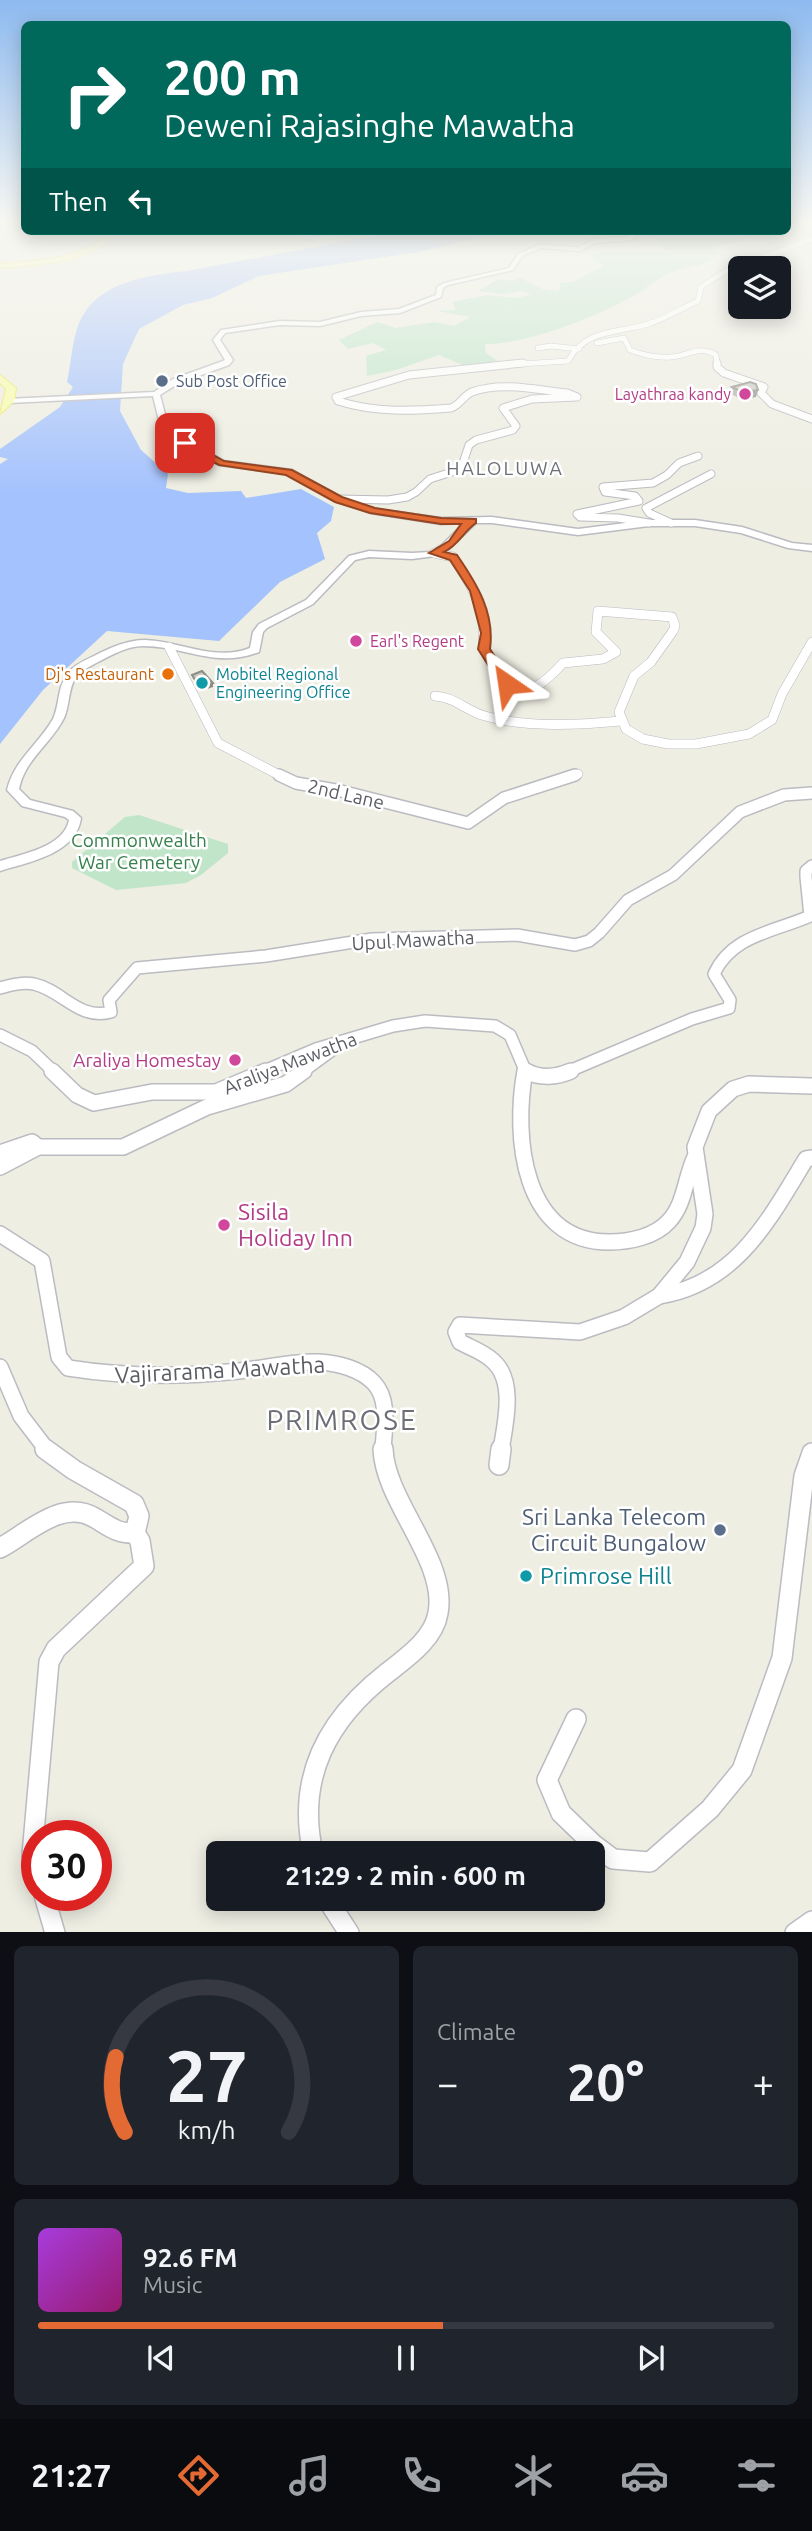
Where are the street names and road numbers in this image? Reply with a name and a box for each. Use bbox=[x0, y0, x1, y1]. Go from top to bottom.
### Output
street label: 2nd Lane bbox=[306, 775, 386, 813]
street label: Upul Mawatha bbox=[351, 926, 475, 954]
street label: Araliya Mawatha bbox=[220, 1027, 360, 1099]
street label: Vajirarama Mawatha bbox=[114, 1352, 326, 1387]

